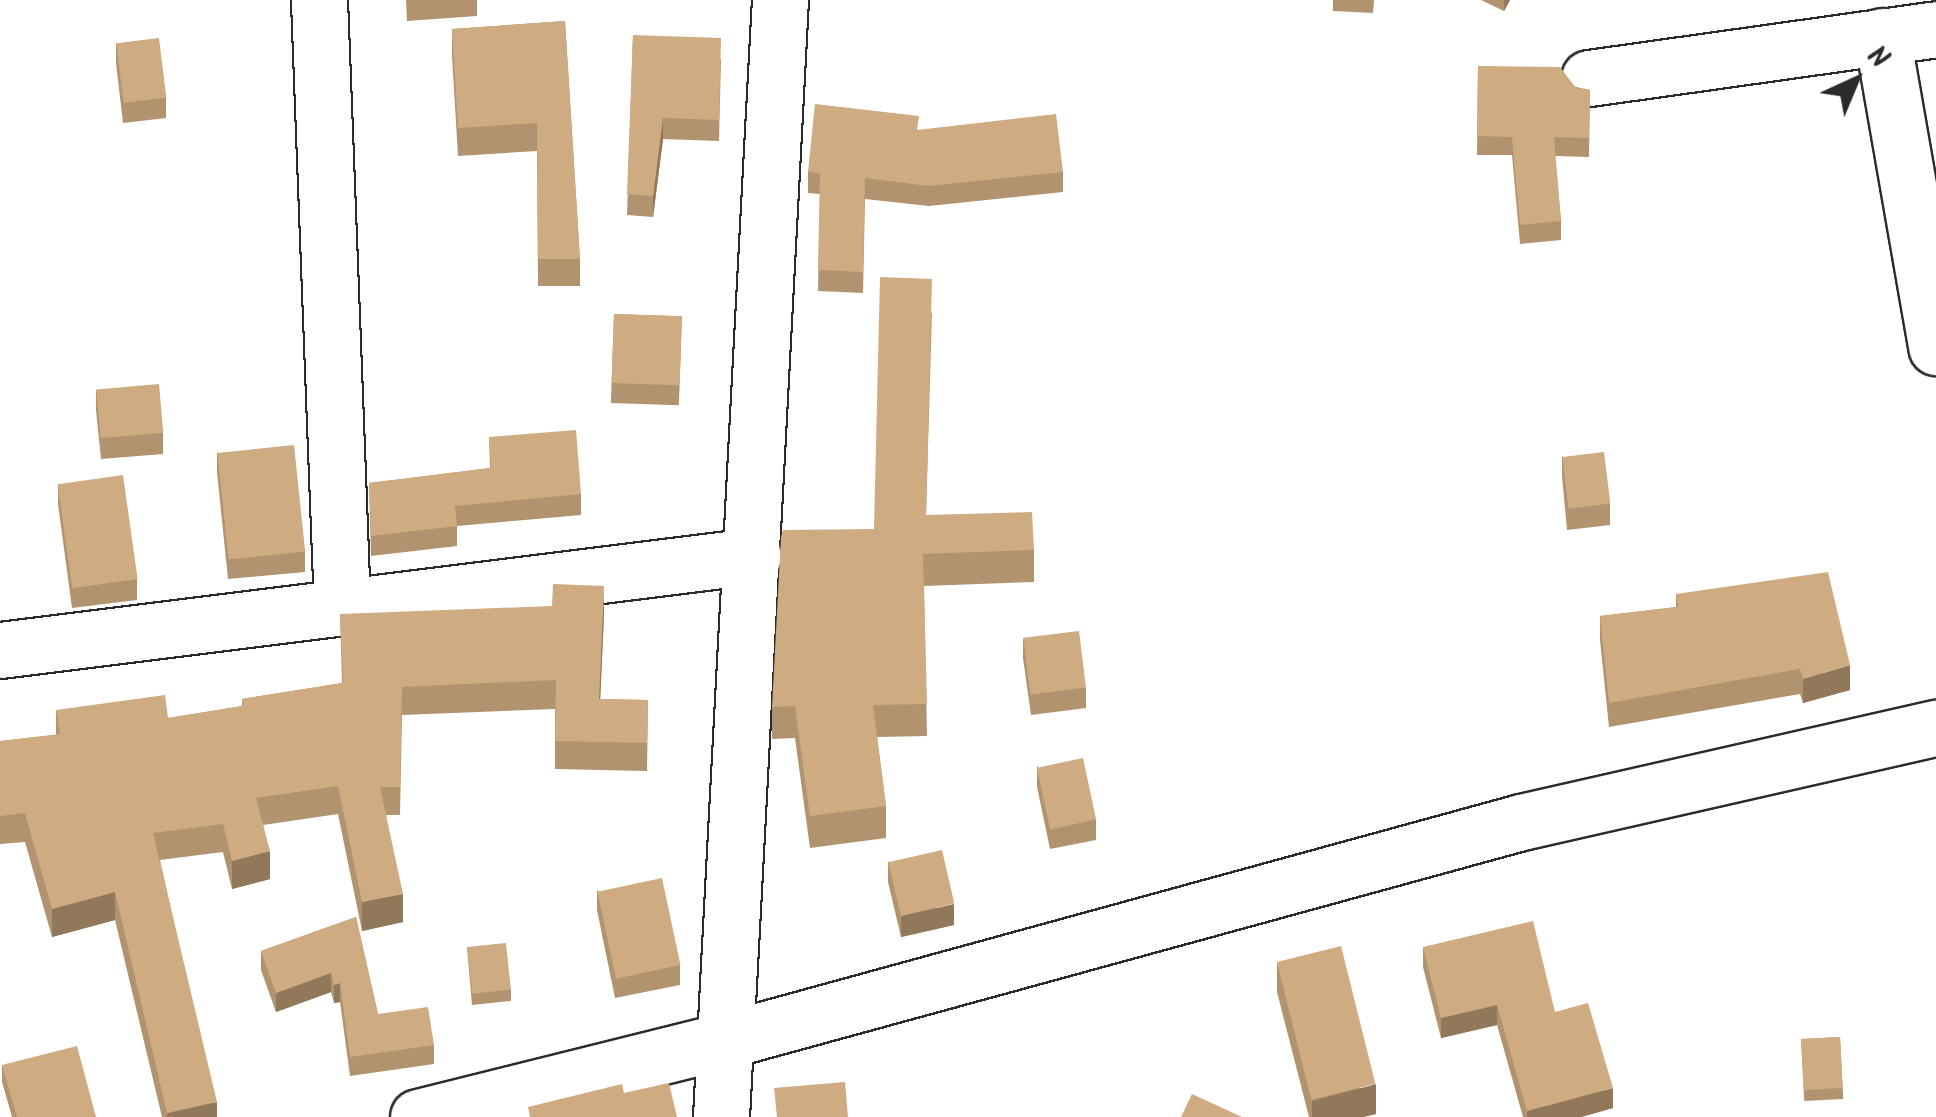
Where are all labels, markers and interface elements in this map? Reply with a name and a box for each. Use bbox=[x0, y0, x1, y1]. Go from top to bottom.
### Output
north arrow bbox=[1806, 30, 1906, 130]
text: N bbox=[1855, 36, 1899, 80]

